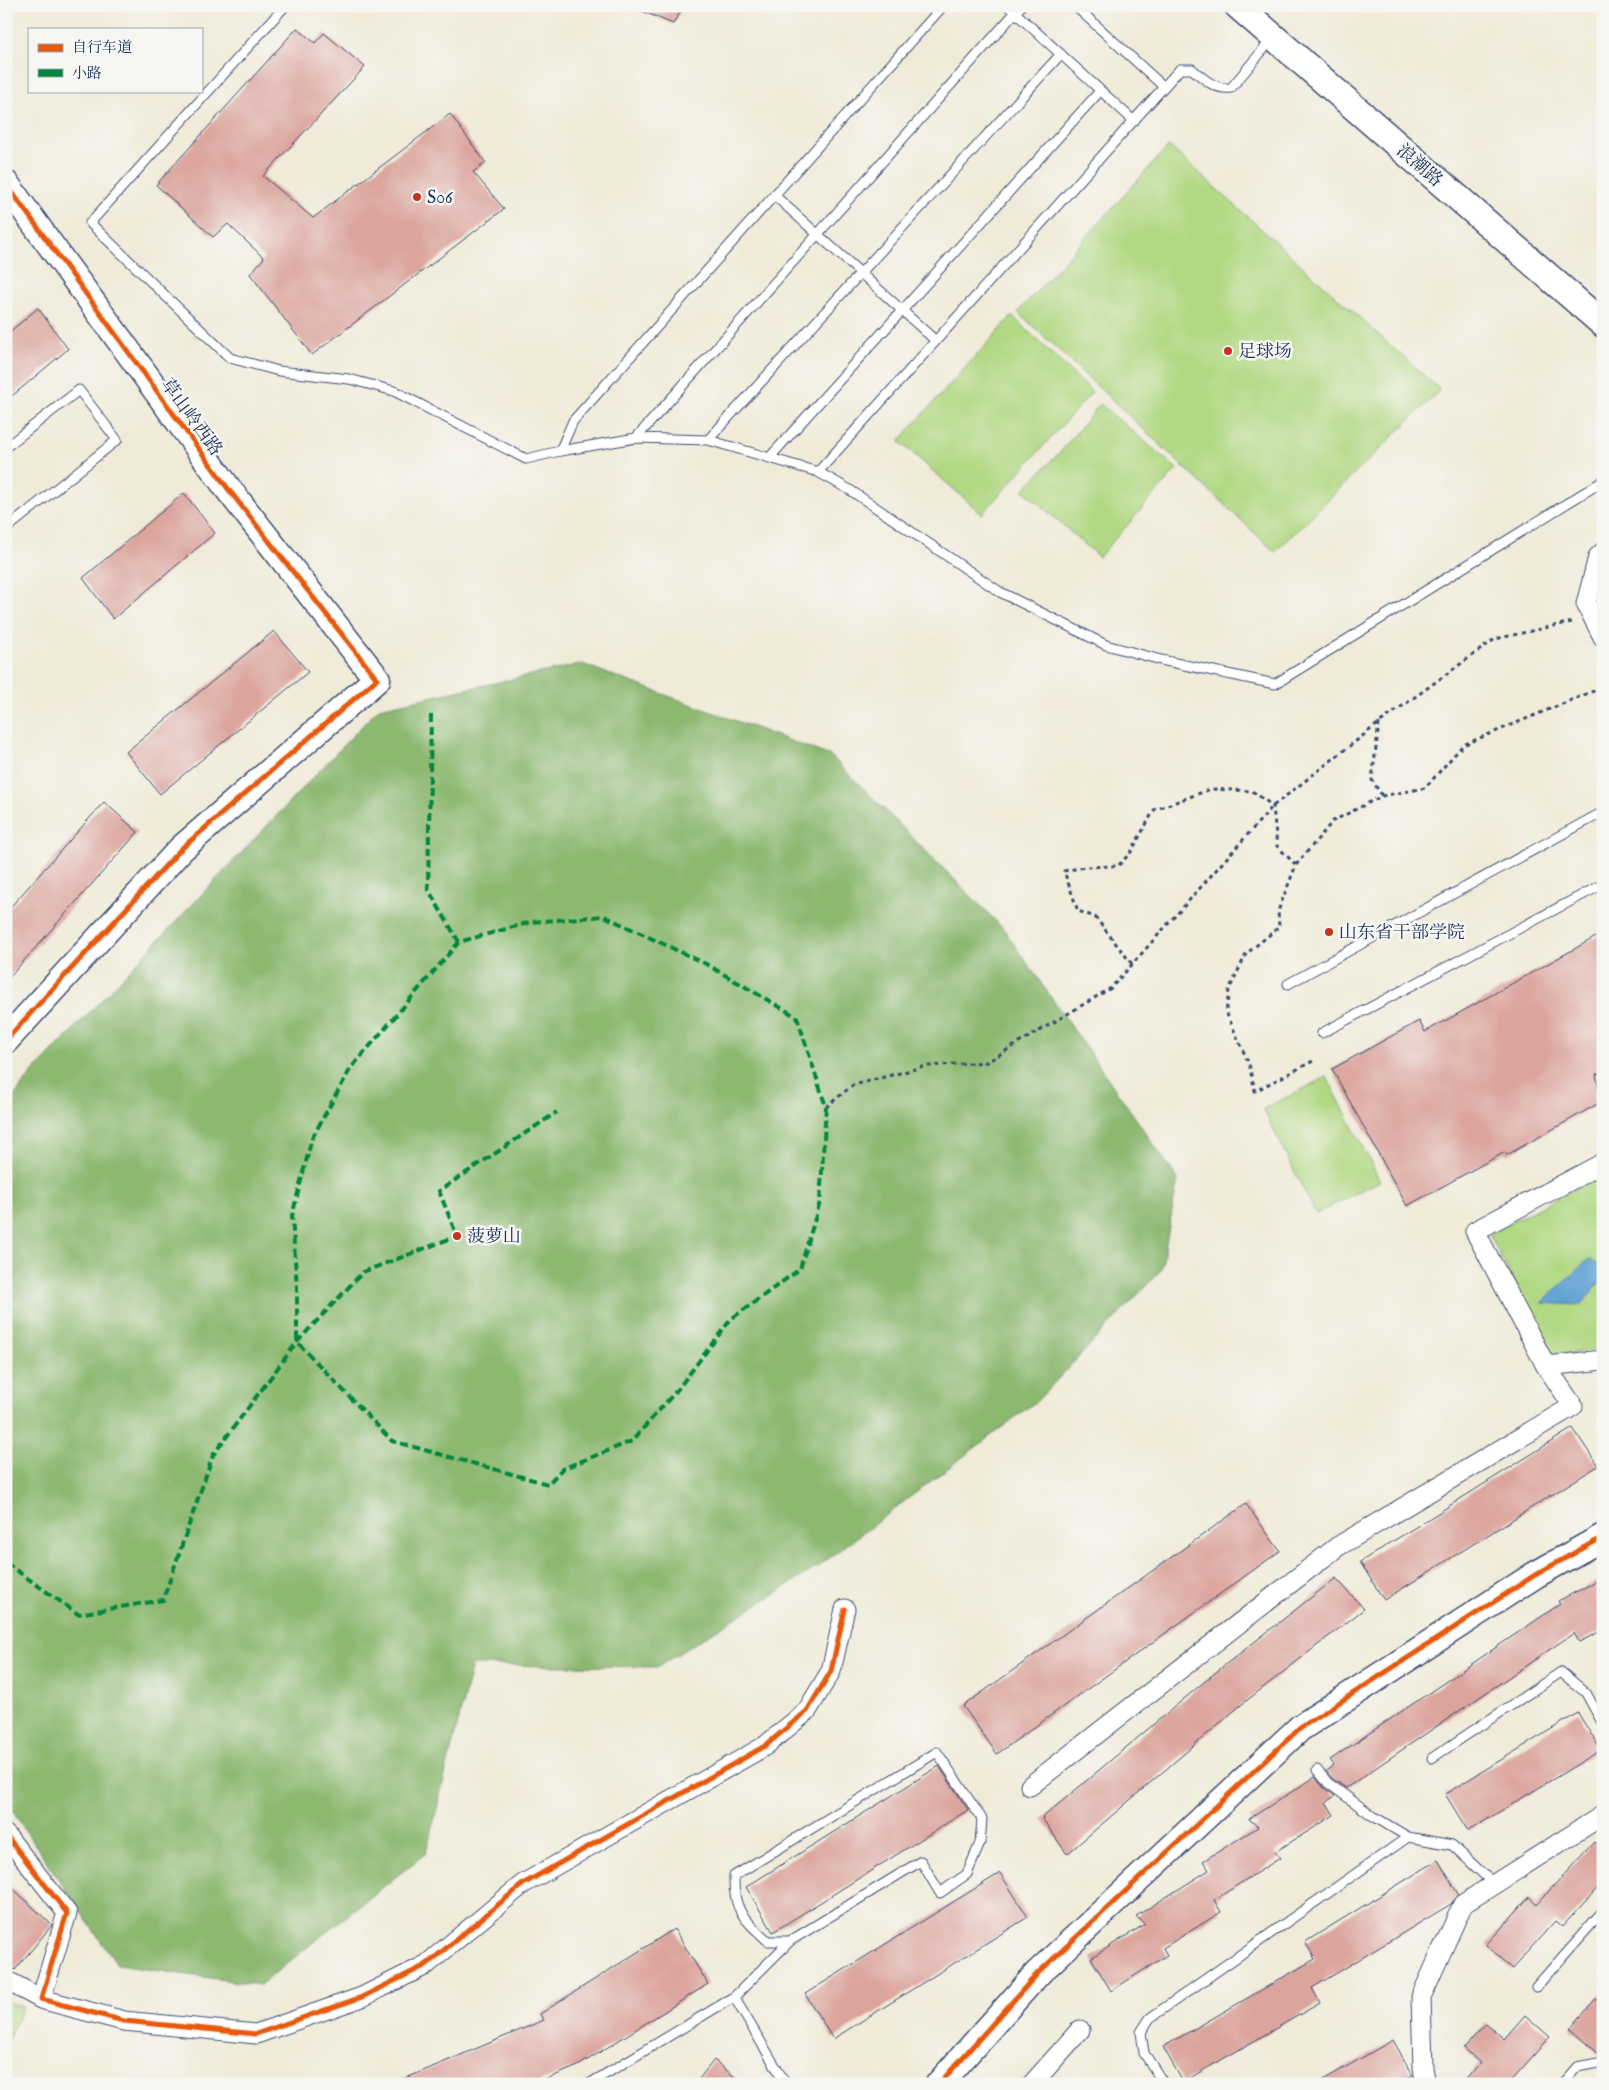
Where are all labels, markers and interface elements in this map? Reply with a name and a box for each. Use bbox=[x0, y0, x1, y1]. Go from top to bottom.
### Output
legend bbox=[28, 28, 202, 92]
text: 自行车道 bbox=[72, 38, 132, 57]
text: 小路 bbox=[72, 64, 102, 83]
street label: 浪潮路 bbox=[1391, 140, 1447, 193]
place label: S06 bbox=[427, 187, 453, 210]
marker: S06 bbox=[411, 191, 423, 203]
place label: 足球场 bbox=[1238, 341, 1292, 364]
marker: 足球场 bbox=[1222, 345, 1234, 357]
street label: 草山岭西路 bbox=[155, 375, 227, 461]
place label: 山东省干部学院 bbox=[1339, 922, 1465, 945]
marker: 山东省干部学院 bbox=[1323, 926, 1335, 938]
place label: 菠萝山 bbox=[467, 1226, 521, 1249]
marker: 菠萝山 bbox=[451, 1230, 463, 1242]

